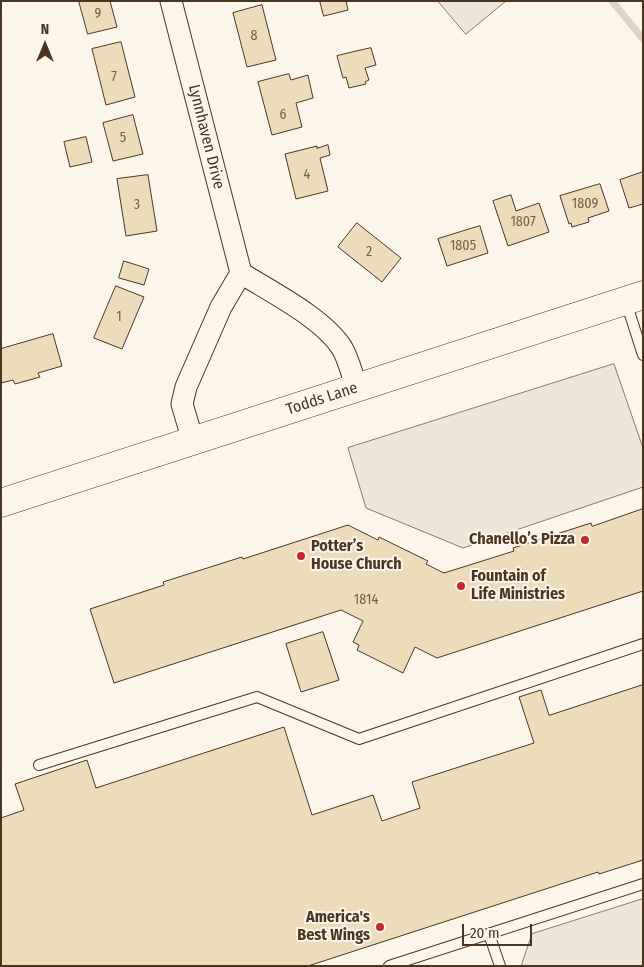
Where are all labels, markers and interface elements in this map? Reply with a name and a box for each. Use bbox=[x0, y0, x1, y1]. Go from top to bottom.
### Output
house number: 9 bbox=[95, 6, 101, 22]
north arrow bbox=[20, 20, 70, 70]
text: N bbox=[41, 21, 49, 38]
house number: 8 bbox=[251, 28, 257, 44]
house number: 7 bbox=[111, 69, 117, 85]
street label: Lynnhaven Drive bbox=[184, 83, 228, 191]
house number: 6 bbox=[280, 107, 286, 123]
house number: 5 bbox=[120, 130, 126, 146]
house number: 4 bbox=[304, 167, 310, 183]
house number: 1809 bbox=[572, 196, 598, 212]
house number: 3 bbox=[134, 197, 140, 213]
house number: 1807 bbox=[510, 214, 536, 230]
house number: 1805 bbox=[450, 238, 476, 254]
house number: 2 bbox=[366, 244, 372, 260]
house number: 1 bbox=[116, 309, 122, 325]
street label: Todds Lane bbox=[284, 378, 360, 420]
place label: Chanello’s Pizza bbox=[469, 530, 575, 550]
marker: Chanello’s Pizza bbox=[579, 534, 591, 546]
place label: Potter’s House Church bbox=[311, 537, 402, 575]
marker: Potter’s House Church bbox=[295, 550, 307, 562]
place label: Fountain of Life Ministries bbox=[471, 567, 565, 605]
marker: Fountain of Life Ministries bbox=[455, 580, 467, 592]
house number: 1814 bbox=[354, 592, 378, 608]
place label: America's Best Wings bbox=[297, 908, 370, 946]
scale bar bbox=[464, 914, 534, 946]
marker: America's Best Wings bbox=[374, 921, 386, 933]
text: 20 m bbox=[470, 924, 500, 942]

